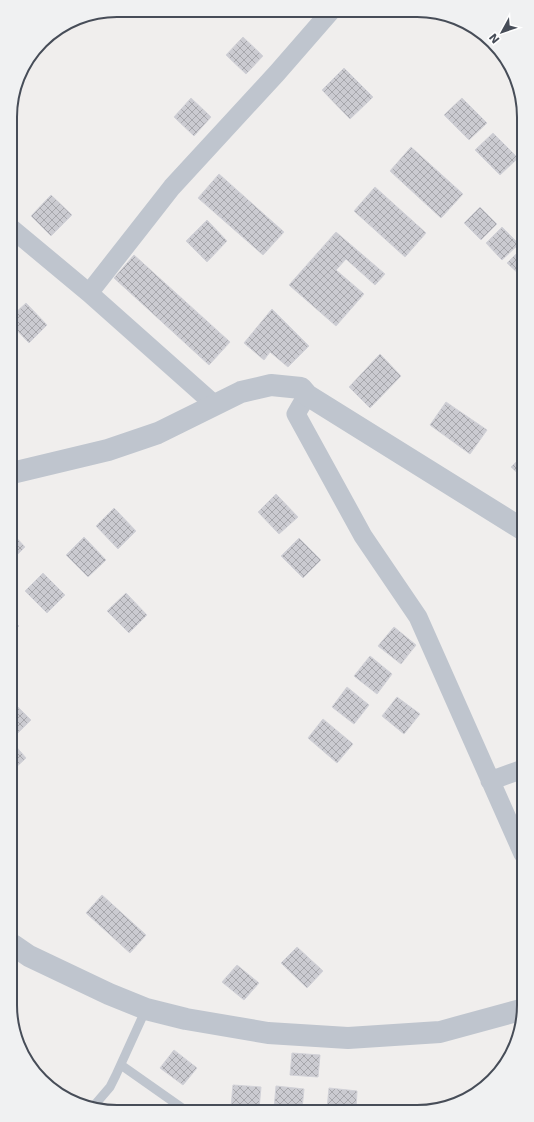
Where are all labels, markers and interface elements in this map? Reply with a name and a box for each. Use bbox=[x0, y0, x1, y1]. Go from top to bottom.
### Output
north arrow bbox=[482, 12, 522, 52]
text: N bbox=[487, 30, 503, 46]

